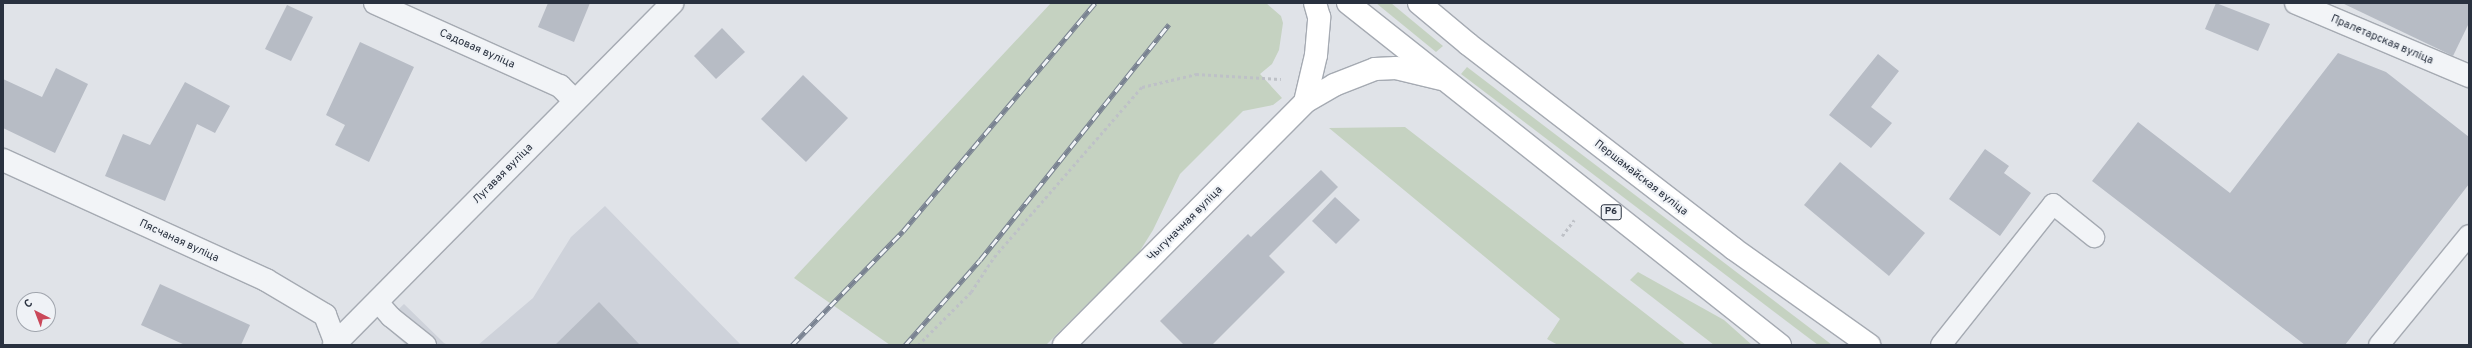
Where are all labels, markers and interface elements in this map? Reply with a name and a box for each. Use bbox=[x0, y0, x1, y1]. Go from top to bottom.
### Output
street label: Пралетарская вуліца bbox=[2329, 12, 2435, 68]
street label: Садовая вуліца bbox=[437, 26, 517, 72]
street label: Першамайская вуліца bbox=[1592, 137, 1690, 219]
street label: Лугавая вуліца bbox=[470, 141, 536, 207]
street label: Чыгуначная вуліца bbox=[1145, 184, 1225, 264]
road number: Р6 bbox=[1600, 204, 1622, 220]
street label: Пясчаная вуліца bbox=[137, 217, 221, 265]
north arrow bbox=[16, 292, 56, 332]
text: С bbox=[21, 296, 36, 311]

